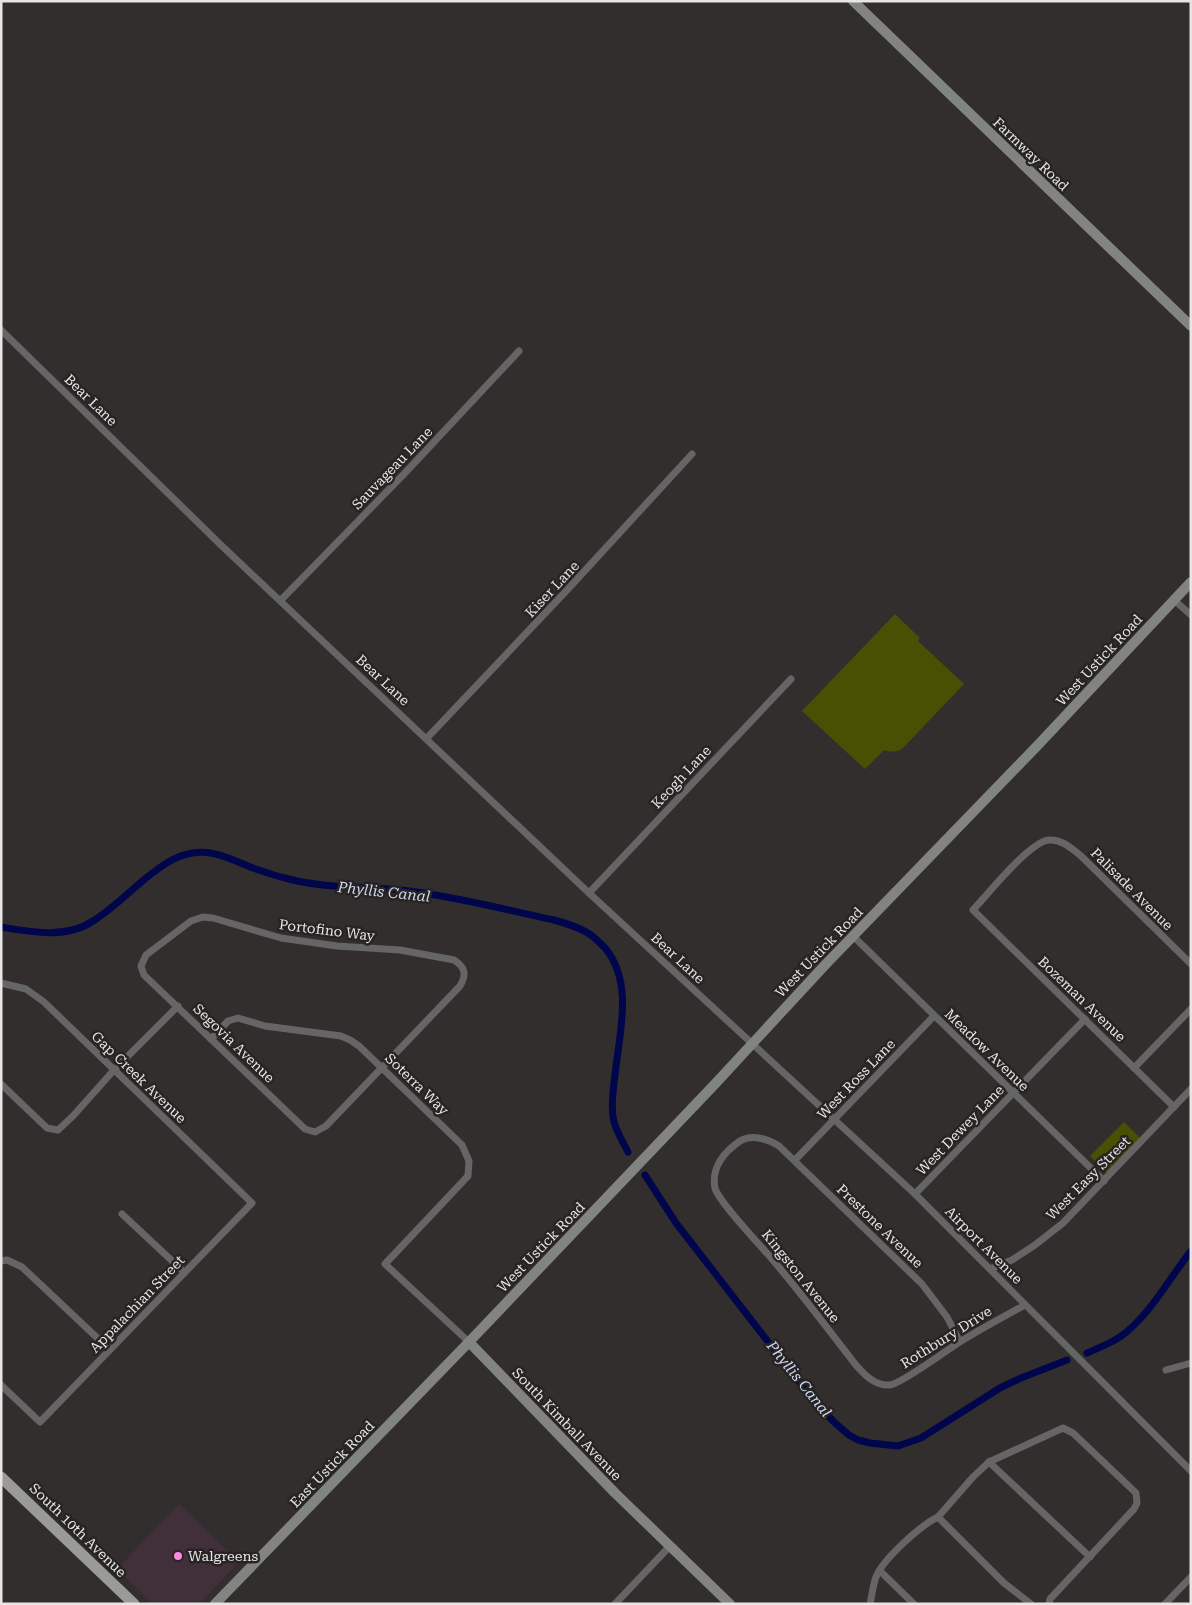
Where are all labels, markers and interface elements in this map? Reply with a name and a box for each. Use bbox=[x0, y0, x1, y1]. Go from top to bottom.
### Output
street label: Farmway Road bbox=[990, 114, 1072, 194]
street label: Bear Lane bbox=[61, 371, 121, 429]
street label: Sauvageau Lane bbox=[349, 423, 436, 513]
street label: Kiser Lane bbox=[522, 557, 582, 621]
street label: West Ustick Road bbox=[1053, 611, 1145, 709]
street label: Bear Lane bbox=[353, 651, 413, 709]
street label: Keogh Lane bbox=[648, 742, 714, 812]
street label: Palisade Avenue bbox=[1088, 845, 1177, 934]
water label: Phyllis Canal bbox=[336, 878, 432, 906]
street label: West Ustick Road bbox=[772, 904, 866, 1000]
street label: Portofino Way bbox=[278, 916, 377, 944]
street label: Bear Lane bbox=[648, 929, 708, 987]
street label: Bozeman Avenue bbox=[1035, 953, 1129, 1045]
street label: Segovia Avenue bbox=[190, 1000, 278, 1086]
street label: Meadow Avenue bbox=[942, 1006, 1033, 1094]
street label: Gap Creek Avenue bbox=[88, 1028, 190, 1126]
street label: West Ross Lane bbox=[814, 1036, 898, 1122]
street label: Soterra Way bbox=[382, 1050, 453, 1119]
street label: West Dewey Lane bbox=[913, 1081, 1007, 1178]
street label: West Easy Street bbox=[1043, 1133, 1133, 1223]
street label: Prestone Avenue bbox=[834, 1181, 926, 1271]
street label: West Ustick Road bbox=[494, 1199, 588, 1295]
street label: Airport Avenue bbox=[942, 1203, 1026, 1287]
street label: Kingston Avenue bbox=[759, 1226, 843, 1326]
street label: Appalachian Street bbox=[86, 1252, 188, 1356]
street label: Rothbury Drive bbox=[898, 1302, 995, 1371]
water label: Phyllis Canal bbox=[762, 1336, 836, 1421]
street label: South Kimball Avenue bbox=[509, 1364, 625, 1484]
street label: East Ustick Road bbox=[287, 1417, 377, 1511]
street label: South 10th Avenue bbox=[26, 1480, 130, 1580]
place label: Walgreens bbox=[188, 1548, 259, 1564]
marker: Walgreens bbox=[172, 1550, 184, 1562]

